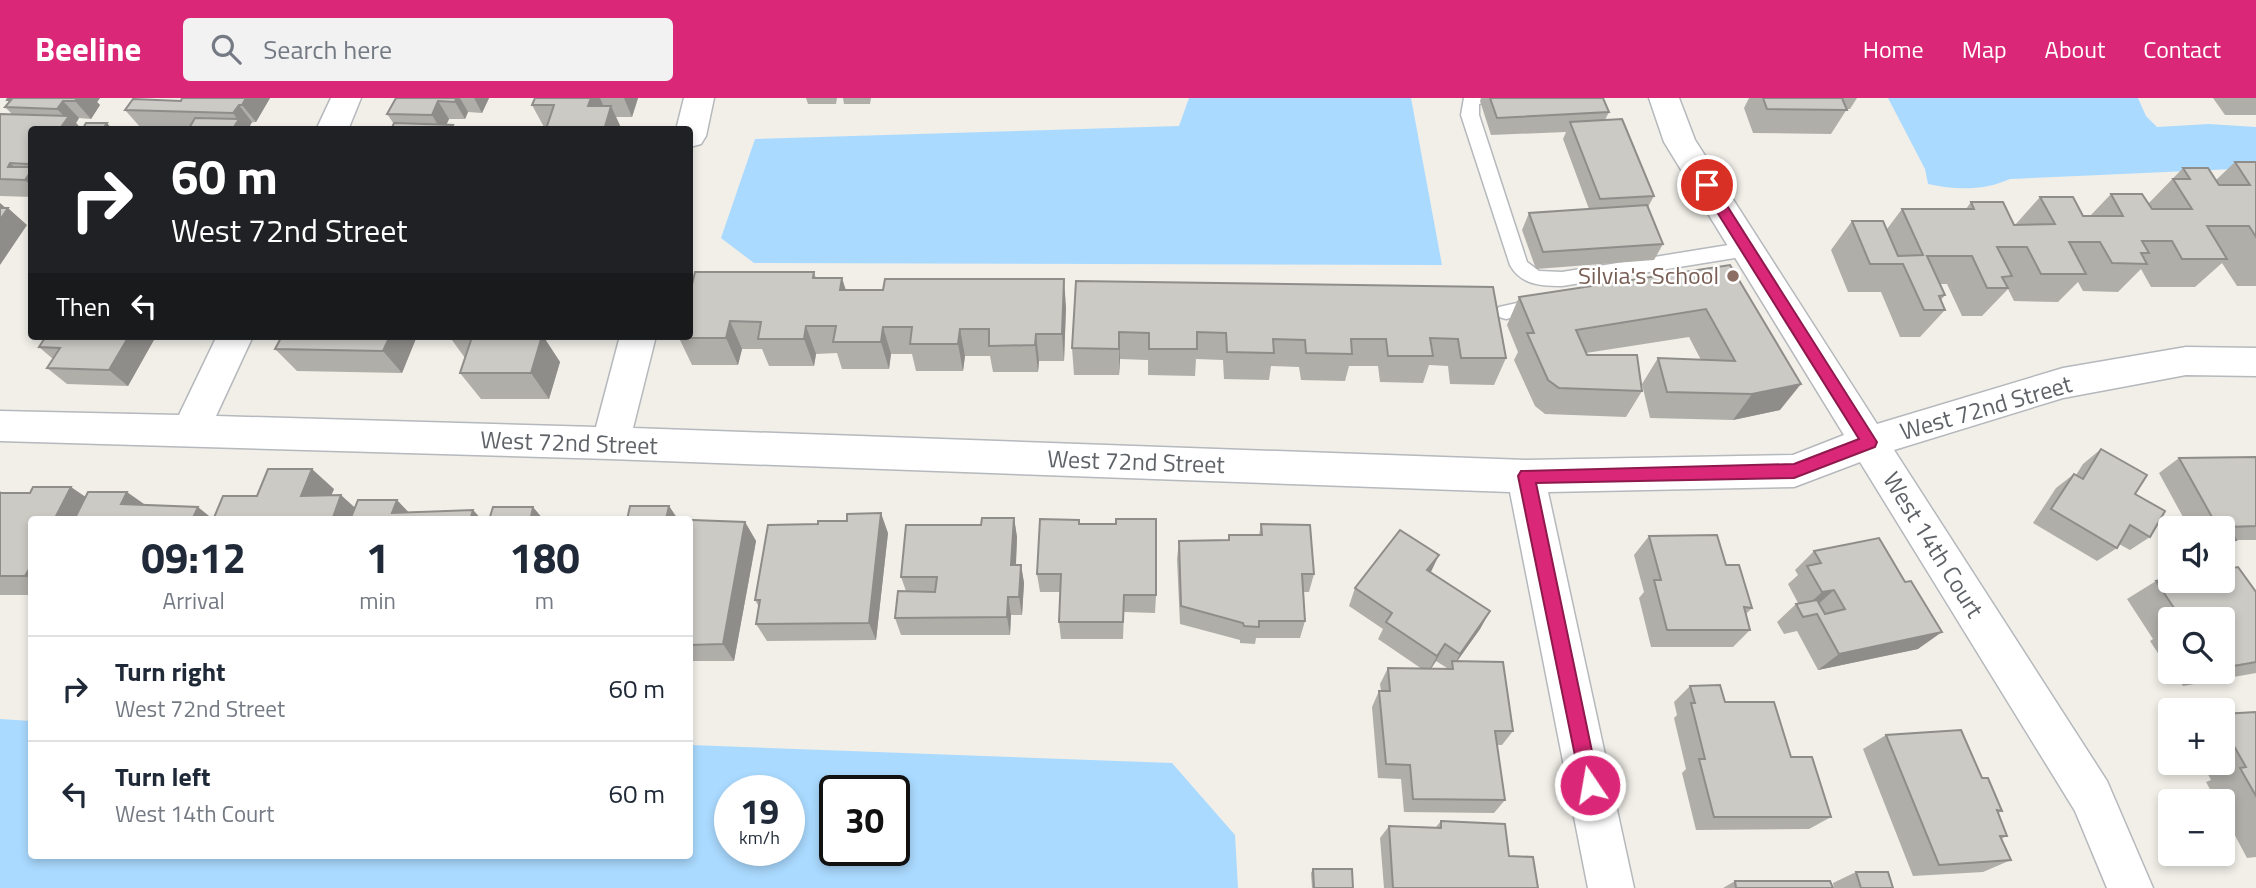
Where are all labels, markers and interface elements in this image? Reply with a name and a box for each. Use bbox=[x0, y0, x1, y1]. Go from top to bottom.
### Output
search box bbox=[183, 18, 673, 81]
text: Beeline bbox=[35, 24, 141, 74]
icon: search bbox=[207, 30, 245, 68]
text: Search here bbox=[263, 30, 392, 69]
text: Home bbox=[1863, 31, 1924, 67]
text: Map bbox=[1962, 31, 2007, 67]
text: About bbox=[2045, 31, 2105, 67]
text: Contact bbox=[2143, 31, 2221, 67]
text: 60 m bbox=[171, 138, 278, 213]
icon: right bbox=[56, 154, 147, 245]
pin bbox=[1677, 155, 1737, 215]
icon: arrive bbox=[1688, 166, 1726, 204]
text: West 72nd Street bbox=[171, 206, 408, 254]
place label: Silvia's School bbox=[1578, 257, 1719, 293]
marker: Silvia's School bbox=[1725, 268, 1741, 284]
text: Then bbox=[56, 287, 111, 326]
icon: left bbox=[125, 287, 163, 325]
street label: West 72nd Street bbox=[1896, 365, 2076, 449]
street label: West 72nd Street bbox=[480, 421, 659, 463]
street label: West 72nd Street bbox=[1047, 440, 1226, 482]
street label: West 14th Court bbox=[1875, 464, 1993, 625]
map controls bbox=[2158, 516, 2235, 866]
button: sound bbox=[2158, 516, 2235, 593]
text: 09:12 bbox=[141, 525, 246, 589]
text: 1 bbox=[366, 525, 389, 589]
text: 180 bbox=[509, 525, 580, 589]
text: Arrival bbox=[162, 583, 225, 618]
text: min bbox=[359, 583, 396, 618]
text: m bbox=[535, 583, 554, 618]
button: search bbox=[2158, 607, 2235, 684]
text: Turn right bbox=[115, 652, 226, 691]
text: 60 m bbox=[608, 669, 665, 708]
icon: right bbox=[56, 670, 94, 708]
text: West 72nd Street bbox=[115, 691, 285, 726]
button: + bbox=[2158, 698, 2235, 775]
position arrow bbox=[1553, 748, 1627, 822]
text: Turn left bbox=[115, 757, 210, 796]
text: 60 m bbox=[608, 774, 665, 813]
icon: left bbox=[56, 775, 94, 813]
speed limit sign: 30 bbox=[819, 775, 910, 866]
text: 19 bbox=[740, 784, 779, 838]
button: − bbox=[2158, 789, 2235, 866]
text: West 14th Court bbox=[115, 796, 274, 831]
text: km/h bbox=[739, 824, 780, 851]

